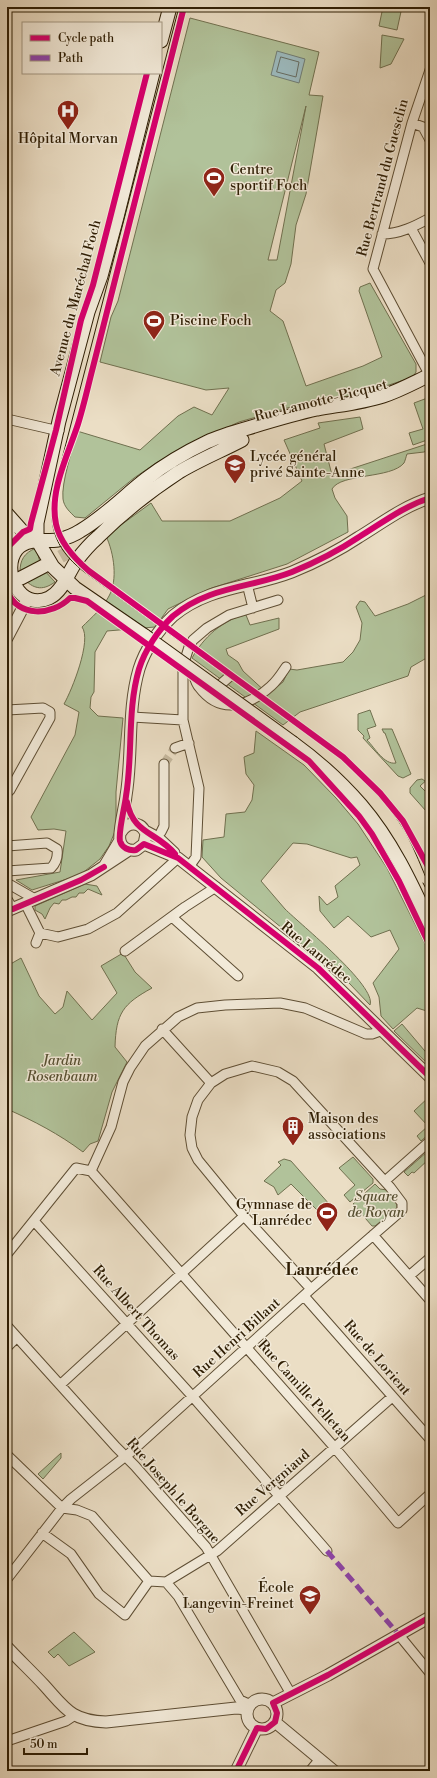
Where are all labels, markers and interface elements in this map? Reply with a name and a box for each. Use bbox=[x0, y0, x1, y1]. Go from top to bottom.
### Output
legend bbox=[22, 22, 162, 74]
text: Cycle path bbox=[58, 31, 114, 46]
text: Path bbox=[58, 51, 83, 66]
street label: Rue Bertrand du Guesclin bbox=[353, 97, 413, 259]
hospital icon: Hôpital Morvan bbox=[55, 98, 81, 131]
place label: Hôpital Morvan bbox=[18, 130, 119, 148]
place label: Centre sportif Foch bbox=[230, 161, 308, 195]
sports icon: Centre sportif Foch bbox=[201, 165, 227, 198]
street label: Avenue du Maréchal Foch bbox=[46, 217, 106, 379]
sports icon: Piscine Foch bbox=[141, 308, 167, 341]
place label: Piscine Foch bbox=[170, 312, 252, 330]
street label: Rue Lamotte-Picquet bbox=[253, 376, 389, 426]
place label: Lycée général privé Sainte-Anne bbox=[250, 448, 365, 482]
school or university icon: Lycée général privé Sainte-Anne bbox=[222, 452, 248, 485]
street label: Rue Lanrédec bbox=[277, 918, 355, 988]
park label: Jardin Rosenbaum bbox=[25, 1052, 98, 1086]
place label: Maison des associations bbox=[308, 1110, 386, 1144]
building icon: Maison des associations bbox=[280, 1114, 306, 1147]
park label: Square de Royan bbox=[348, 1188, 405, 1222]
place label: Gymnase de Lanrédec bbox=[236, 1196, 312, 1230]
sports icon: Gymnase de Lanrédec bbox=[314, 1200, 340, 1233]
district label: Lanrédec bbox=[286, 1260, 358, 1280]
street label: Rue Albert Thomas bbox=[89, 1262, 183, 1364]
street label: Rue Henri Billant bbox=[190, 1294, 284, 1382]
street label: Rue de Lorient bbox=[339, 1317, 415, 1399]
street label: Rue Camille Pelletan bbox=[253, 1336, 355, 1446]
street label: Rue Joseph le Borgne bbox=[122, 1434, 224, 1548]
street label: Rue Vergniaud bbox=[232, 1446, 314, 1520]
place label: École Langevin-Freinet bbox=[183, 1577, 294, 1613]
school or university icon: École Langevin-Freinet bbox=[297, 1583, 323, 1616]
scale bar bbox=[24, 1730, 87, 1756]
text: 50 m bbox=[30, 1737, 58, 1752]

